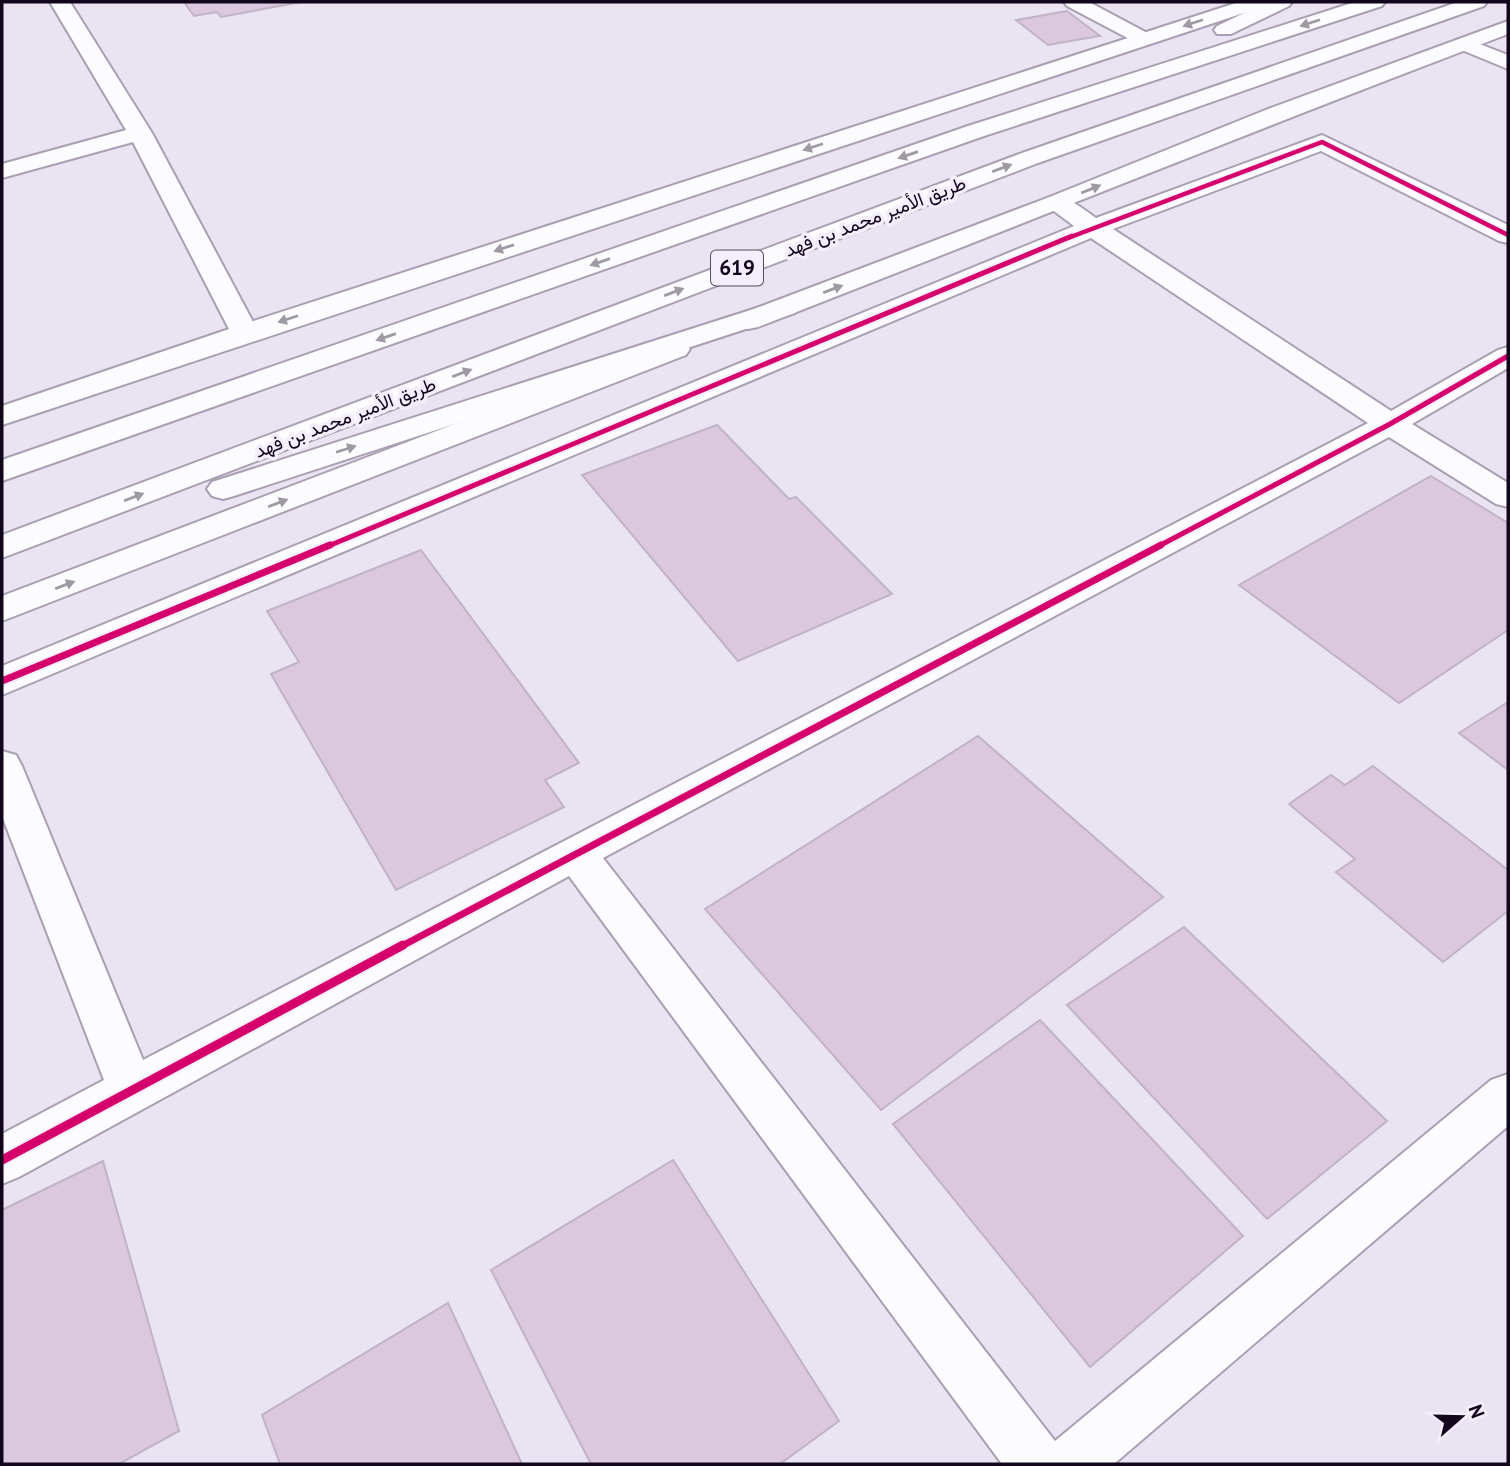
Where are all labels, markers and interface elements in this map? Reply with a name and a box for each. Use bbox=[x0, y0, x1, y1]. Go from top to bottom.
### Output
one-way arrow bbox=[1182, 18, 1203, 29]
one-way arrow bbox=[1299, 18, 1320, 29]
one-way arrow bbox=[803, 142, 824, 153]
one-way arrow bbox=[897, 150, 918, 161]
one-way arrow bbox=[991, 163, 1012, 174]
street label: طريق الأمير محمد بن فهد bbox=[781, 170, 969, 262]
one-way arrow bbox=[1081, 184, 1102, 195]
one-way arrow bbox=[493, 243, 514, 254]
road number: 619 bbox=[711, 250, 763, 286]
one-way arrow bbox=[590, 257, 611, 268]
one-way arrow bbox=[822, 283, 843, 294]
one-way arrow bbox=[664, 286, 685, 297]
one-way arrow bbox=[277, 314, 298, 325]
one-way arrow bbox=[375, 332, 396, 343]
one-way arrow bbox=[451, 367, 472, 378]
street label: طريق الأمير محمد بن فهد bbox=[251, 371, 439, 463]
one-way arrow bbox=[336, 443, 357, 454]
one-way arrow bbox=[124, 491, 145, 502]
one-way arrow bbox=[267, 497, 288, 508]
one-way arrow bbox=[55, 579, 76, 590]
north arrow bbox=[1426, 1382, 1496, 1452]
text: N bbox=[1464, 1401, 1490, 1421]

